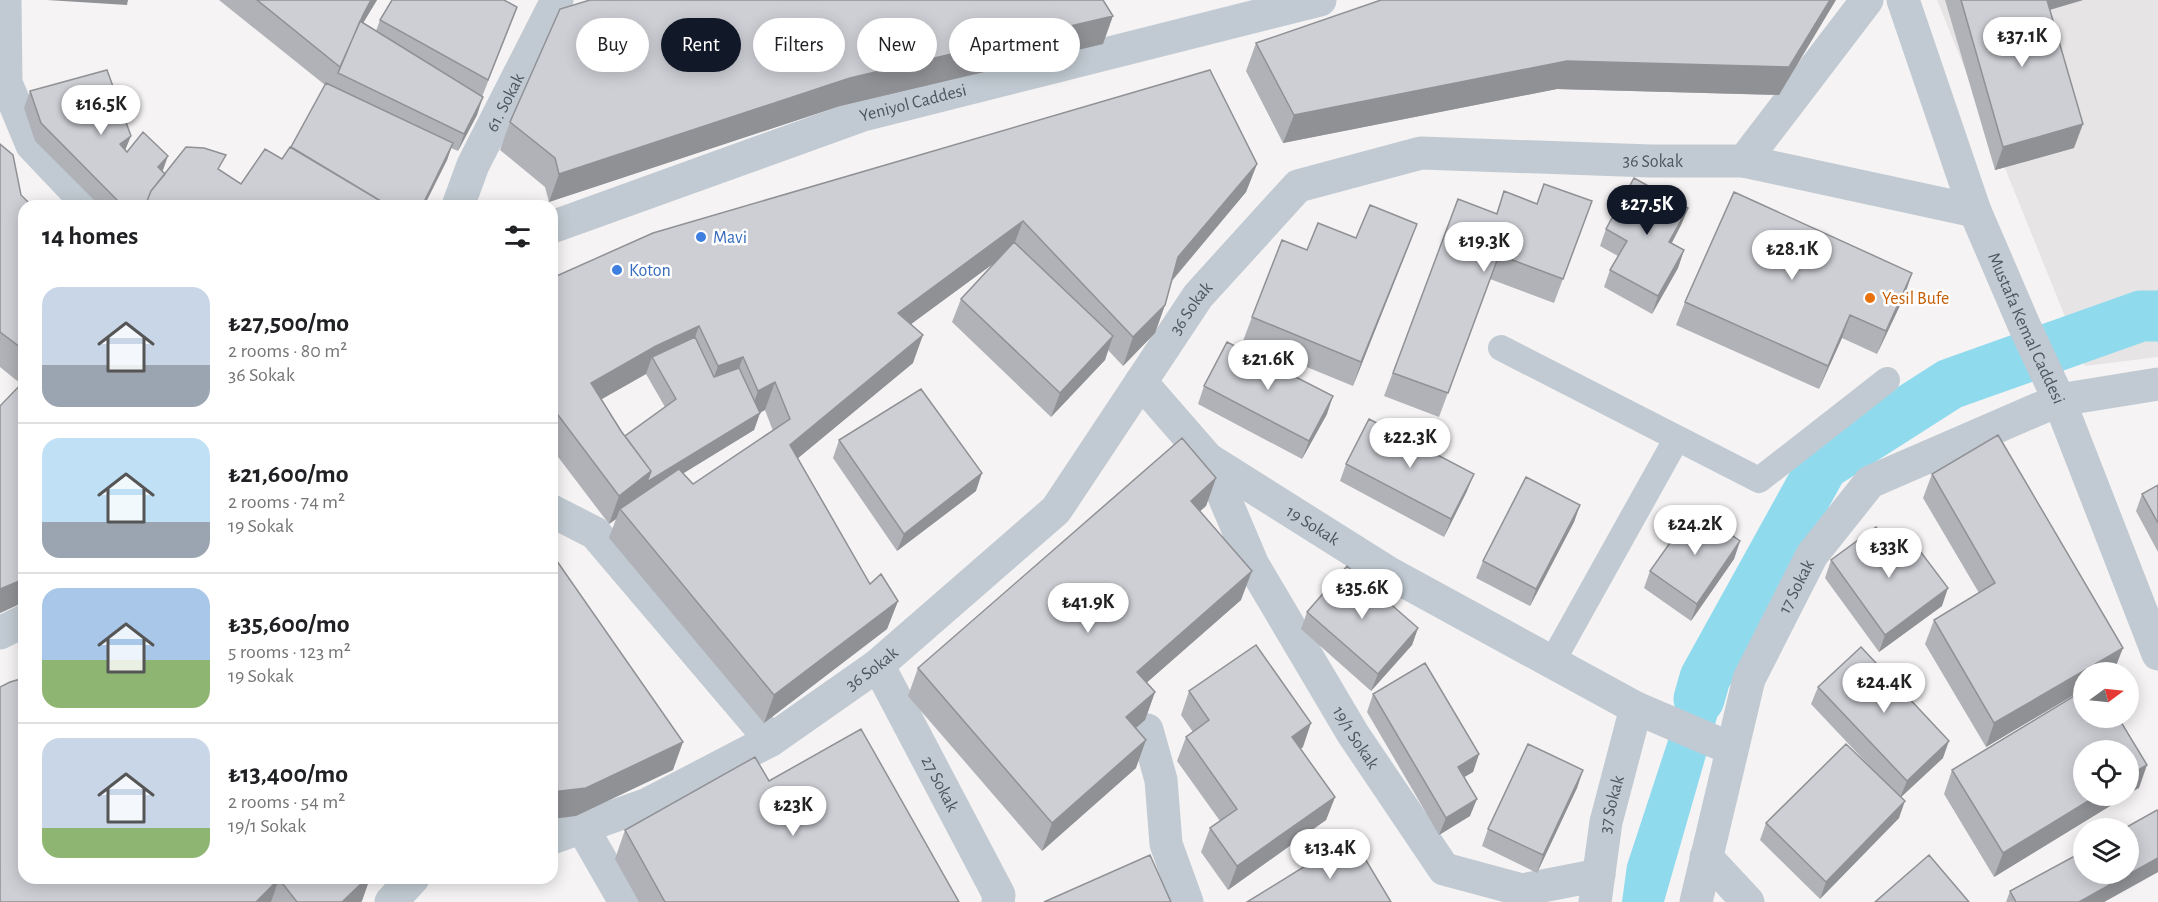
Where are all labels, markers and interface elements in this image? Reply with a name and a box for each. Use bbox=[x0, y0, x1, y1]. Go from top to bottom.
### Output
pin: ₺37.1K bbox=[1973, 17, 2071, 68]
chip: Buy bbox=[576, 18, 649, 72]
chip: Rent bbox=[661, 18, 741, 72]
chip: Filters bbox=[753, 18, 845, 72]
chip: New bbox=[857, 18, 937, 72]
chip: Apartment bbox=[949, 18, 1080, 72]
text: ₺37.1K bbox=[1997, 26, 2047, 46]
street label: 61. Sokak bbox=[483, 70, 529, 135]
street label: Yeniyol Caddesi bbox=[858, 81, 969, 126]
pin: ₺16.5K bbox=[52, 85, 150, 136]
text: ₺16.5K bbox=[75, 94, 127, 114]
street label: 36 Sokak bbox=[1622, 152, 1684, 171]
pin: ₺27.5K bbox=[1598, 185, 1696, 236]
text: ₺27.5K bbox=[1621, 194, 1673, 214]
icon: filters bbox=[501, 220, 534, 253]
pin: ₺19.3K bbox=[1435, 222, 1533, 273]
text: 14 homes bbox=[42, 223, 138, 249]
place label: Mavi bbox=[713, 229, 747, 247]
marker: Mavi bbox=[694, 230, 708, 244]
pin: ₺28.1K bbox=[1743, 230, 1841, 281]
text: ₺19.3K bbox=[1458, 231, 1510, 251]
text: ₺28.1K bbox=[1766, 239, 1818, 259]
street label: Mustafa Kemal Caddesi bbox=[1984, 250, 2068, 407]
place label: Koton bbox=[629, 262, 671, 280]
marker: Koton bbox=[610, 263, 624, 277]
street label: 36 Sokak bbox=[1167, 278, 1217, 338]
place label: Yesil Bufe bbox=[1882, 290, 1949, 308]
marker: Yesil Bufe bbox=[1863, 291, 1877, 305]
text: ₺27,500/mo bbox=[228, 310, 349, 336]
icon: home bbox=[90, 311, 162, 383]
pin: ₺21.6K bbox=[1219, 340, 1317, 391]
text: 2 rooms · 80 m² bbox=[228, 341, 347, 361]
text: ₺21.6K bbox=[1242, 349, 1294, 369]
text: 36 Sokak bbox=[228, 365, 295, 385]
pin: ₺22.3K bbox=[1361, 418, 1459, 469]
text: ₺22.3K bbox=[1383, 427, 1437, 447]
text: ₺21,600/mo bbox=[228, 461, 349, 487]
icon: home bbox=[90, 462, 162, 534]
text: 2 rooms · 74 m² bbox=[228, 492, 345, 512]
street label: 19 Sokak bbox=[1283, 503, 1343, 550]
pin: ₺24.2K bbox=[1646, 505, 1744, 556]
text: ₺24.2K bbox=[1668, 514, 1722, 534]
text: 19 Sokak bbox=[228, 516, 294, 536]
pin: ₺33K bbox=[1853, 528, 1925, 579]
text: ₺33K bbox=[1870, 537, 1908, 557]
street label: 17 Sokak bbox=[1776, 556, 1818, 617]
pin: ₺35.6K bbox=[1313, 569, 1411, 620]
text: ₺35.6K bbox=[1336, 578, 1388, 598]
pin: ₺41.9K bbox=[1039, 583, 1137, 634]
text: ₺41.9K bbox=[1062, 592, 1114, 612]
text: ₺35,600/mo bbox=[228, 611, 350, 637]
icon: home bbox=[90, 612, 162, 684]
text: 5 rooms · 123 m² bbox=[228, 642, 351, 662]
street label: 36 Sokak bbox=[843, 643, 902, 695]
north arrow bbox=[2073, 662, 2139, 728]
map controls bbox=[2073, 662, 2139, 884]
pin: ₺24.4K bbox=[1835, 663, 1933, 714]
text: 19 Sokak bbox=[228, 666, 294, 686]
text: ₺24.4K bbox=[1856, 672, 1912, 692]
street label: 19/1 Sokak bbox=[1329, 703, 1382, 773]
button: locate bbox=[2073, 740, 2139, 806]
street label: 27 Sokak bbox=[918, 753, 962, 816]
text: ₺13,400/mo bbox=[228, 761, 348, 787]
icon: home bbox=[90, 762, 162, 834]
street label: 37 Sokak bbox=[1597, 773, 1628, 835]
pin: ₺23K bbox=[757, 786, 829, 837]
text: 2 rooms · 54 m² bbox=[228, 792, 345, 812]
text: ₺23K bbox=[773, 795, 813, 815]
text: 19/1 Sokak bbox=[228, 816, 306, 836]
button: layers bbox=[2073, 818, 2139, 884]
pin: ₺13.4K bbox=[1281, 829, 1379, 880]
text: ₺13.4K bbox=[1304, 838, 1356, 858]

